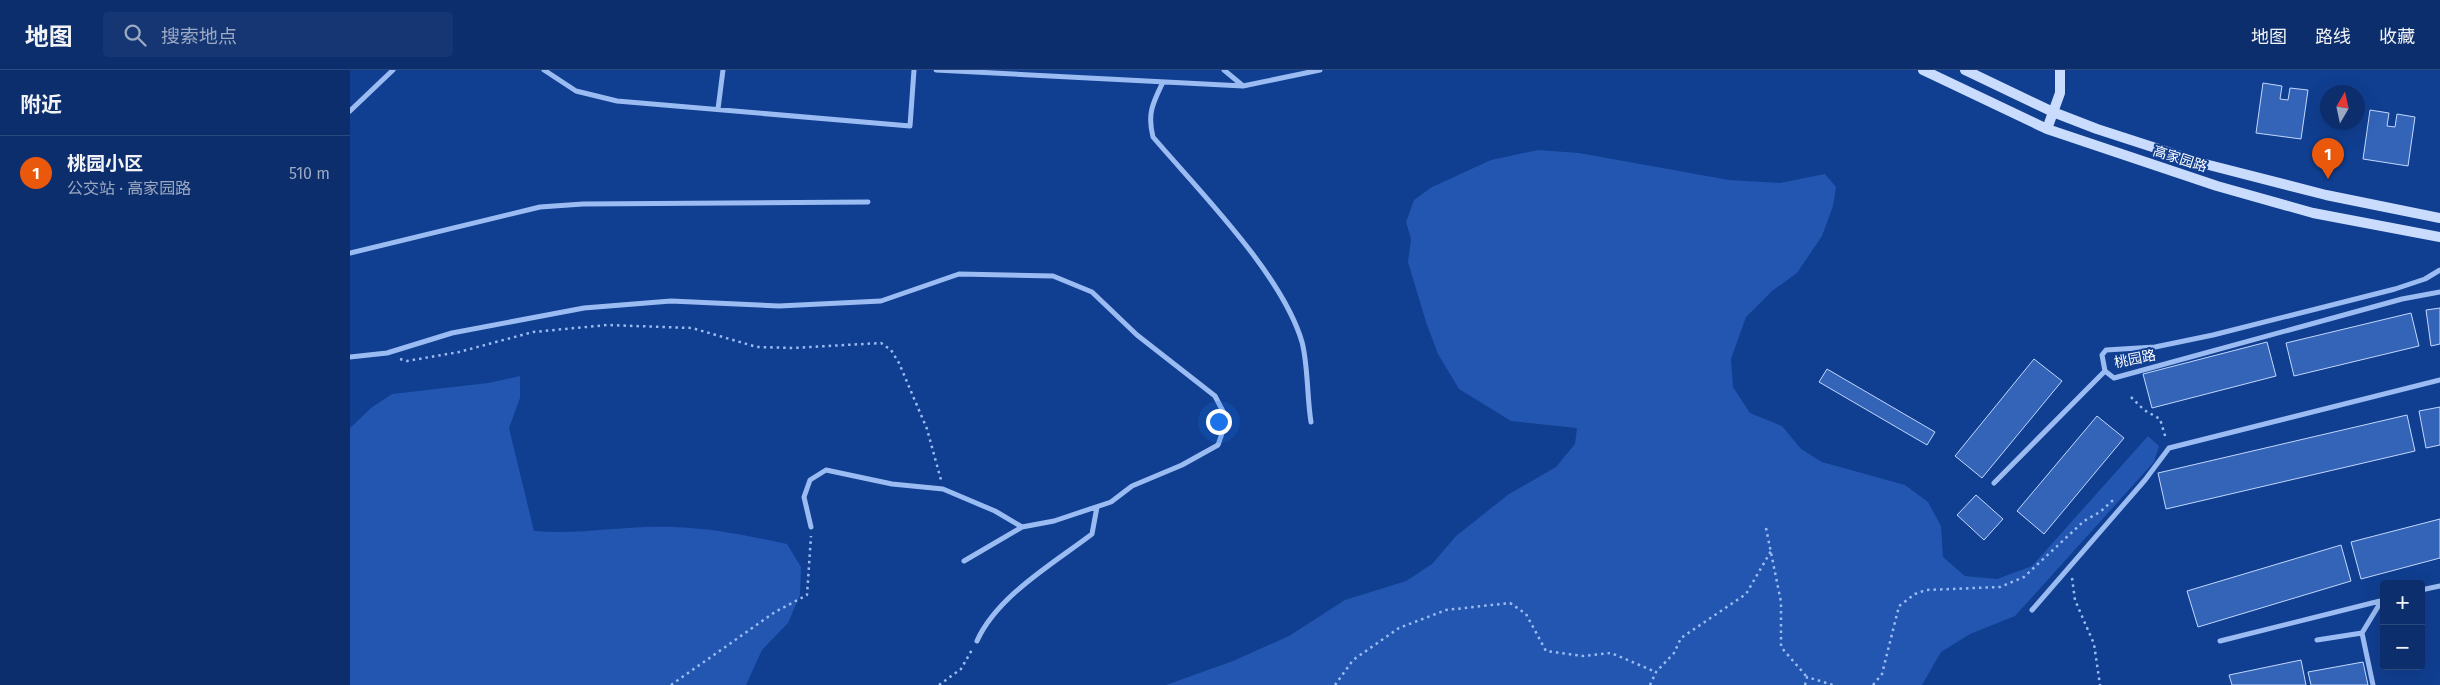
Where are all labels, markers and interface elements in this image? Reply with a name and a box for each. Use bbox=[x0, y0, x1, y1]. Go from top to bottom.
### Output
search box bbox=[103, 12, 453, 57]
icon: search bbox=[121, 21, 149, 49]
text: 地图 bbox=[25, 23, 73, 51]
text: 搜索地点 bbox=[161, 25, 237, 48]
text: 地图 bbox=[2251, 26, 2287, 48]
text: 路线 bbox=[2315, 26, 2351, 48]
text: 收藏 bbox=[2379, 26, 2415, 48]
north arrow bbox=[2320, 85, 2365, 130]
text: 附近 bbox=[20, 92, 62, 118]
pin: 1 bbox=[2312, 138, 2344, 179]
street label: 高家园路 bbox=[2151, 142, 2209, 176]
text: 桃园小区 bbox=[67, 152, 143, 175]
text: 1 bbox=[32, 164, 40, 183]
text: 510 m bbox=[289, 164, 330, 183]
text: 公交站 · 高家园路 bbox=[67, 179, 191, 198]
street label: 桃园路 bbox=[2113, 347, 2157, 371]
your location bbox=[1206, 409, 1232, 435]
map controls bbox=[2380, 580, 2425, 670]
button: + bbox=[2380, 580, 2425, 625]
button: − bbox=[2380, 625, 2425, 670]

